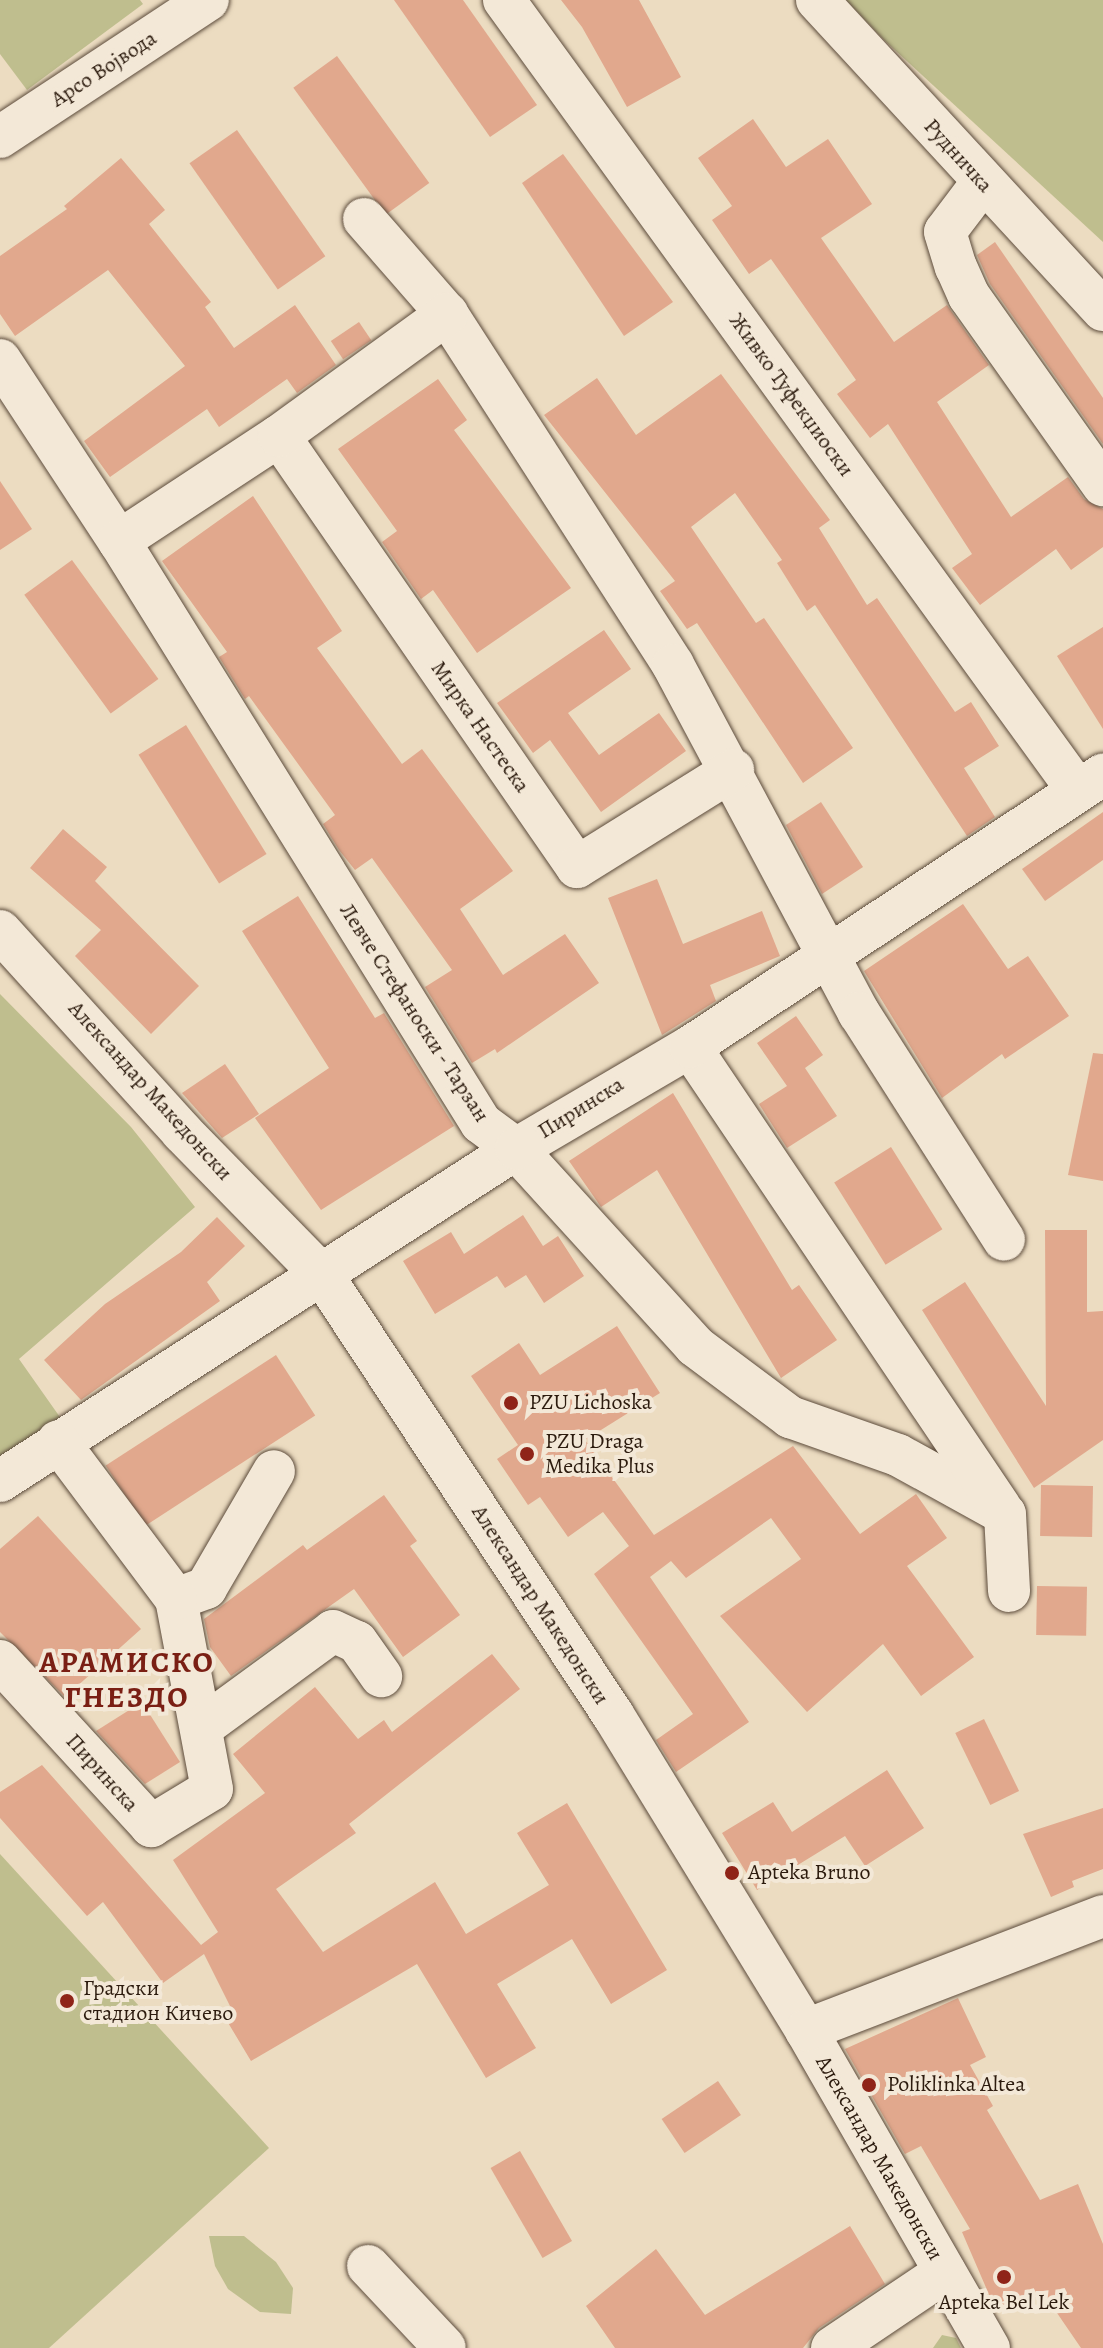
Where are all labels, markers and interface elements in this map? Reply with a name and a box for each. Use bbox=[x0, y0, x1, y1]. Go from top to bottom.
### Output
street label: Арсо Војвода bbox=[46, 25, 162, 113]
street label: Рудничка bbox=[918, 114, 998, 198]
street label: Живко Туфекџиоски bbox=[723, 308, 859, 482]
street label: Мирка Настеска bbox=[425, 656, 535, 798]
street label: Левче Стефаноски - Тарзан bbox=[333, 898, 495, 1128]
street label: Александар Македонски bbox=[63, 996, 237, 1186]
street label: Пиринска bbox=[533, 1071, 629, 1145]
place label: PZU Lichoska bbox=[529, 1390, 652, 1416]
marker: PZU Lichoska bbox=[500, 1392, 522, 1414]
place label: PZU Draga Medika Plus bbox=[545, 1428, 654, 1480]
marker: PZU Draga Medika Plus bbox=[516, 1443, 538, 1465]
street label: Александар Македонски bbox=[466, 1501, 614, 1709]
district label: АРАМИСКО ГНЕЗДО bbox=[39, 1644, 215, 1714]
street label: Пиринска bbox=[60, 1728, 144, 1818]
place label: Apteka Bruno bbox=[748, 1860, 870, 1886]
marker: Apteka Bruno bbox=[723, 1864, 741, 1882]
place label: Градски стадион Кичево bbox=[83, 1975, 234, 2026]
marker: Градски стадион Кичево bbox=[58, 1992, 76, 2010]
street label: Александар Македонски bbox=[810, 2051, 948, 2265]
place label: Poliklinka Altea bbox=[887, 2072, 1025, 2098]
marker: Poliklinka Altea bbox=[858, 2074, 880, 2096]
marker: Apteka Bel Lek bbox=[995, 2268, 1013, 2286]
place label: Apteka Bel Lek bbox=[939, 2290, 1069, 2316]

